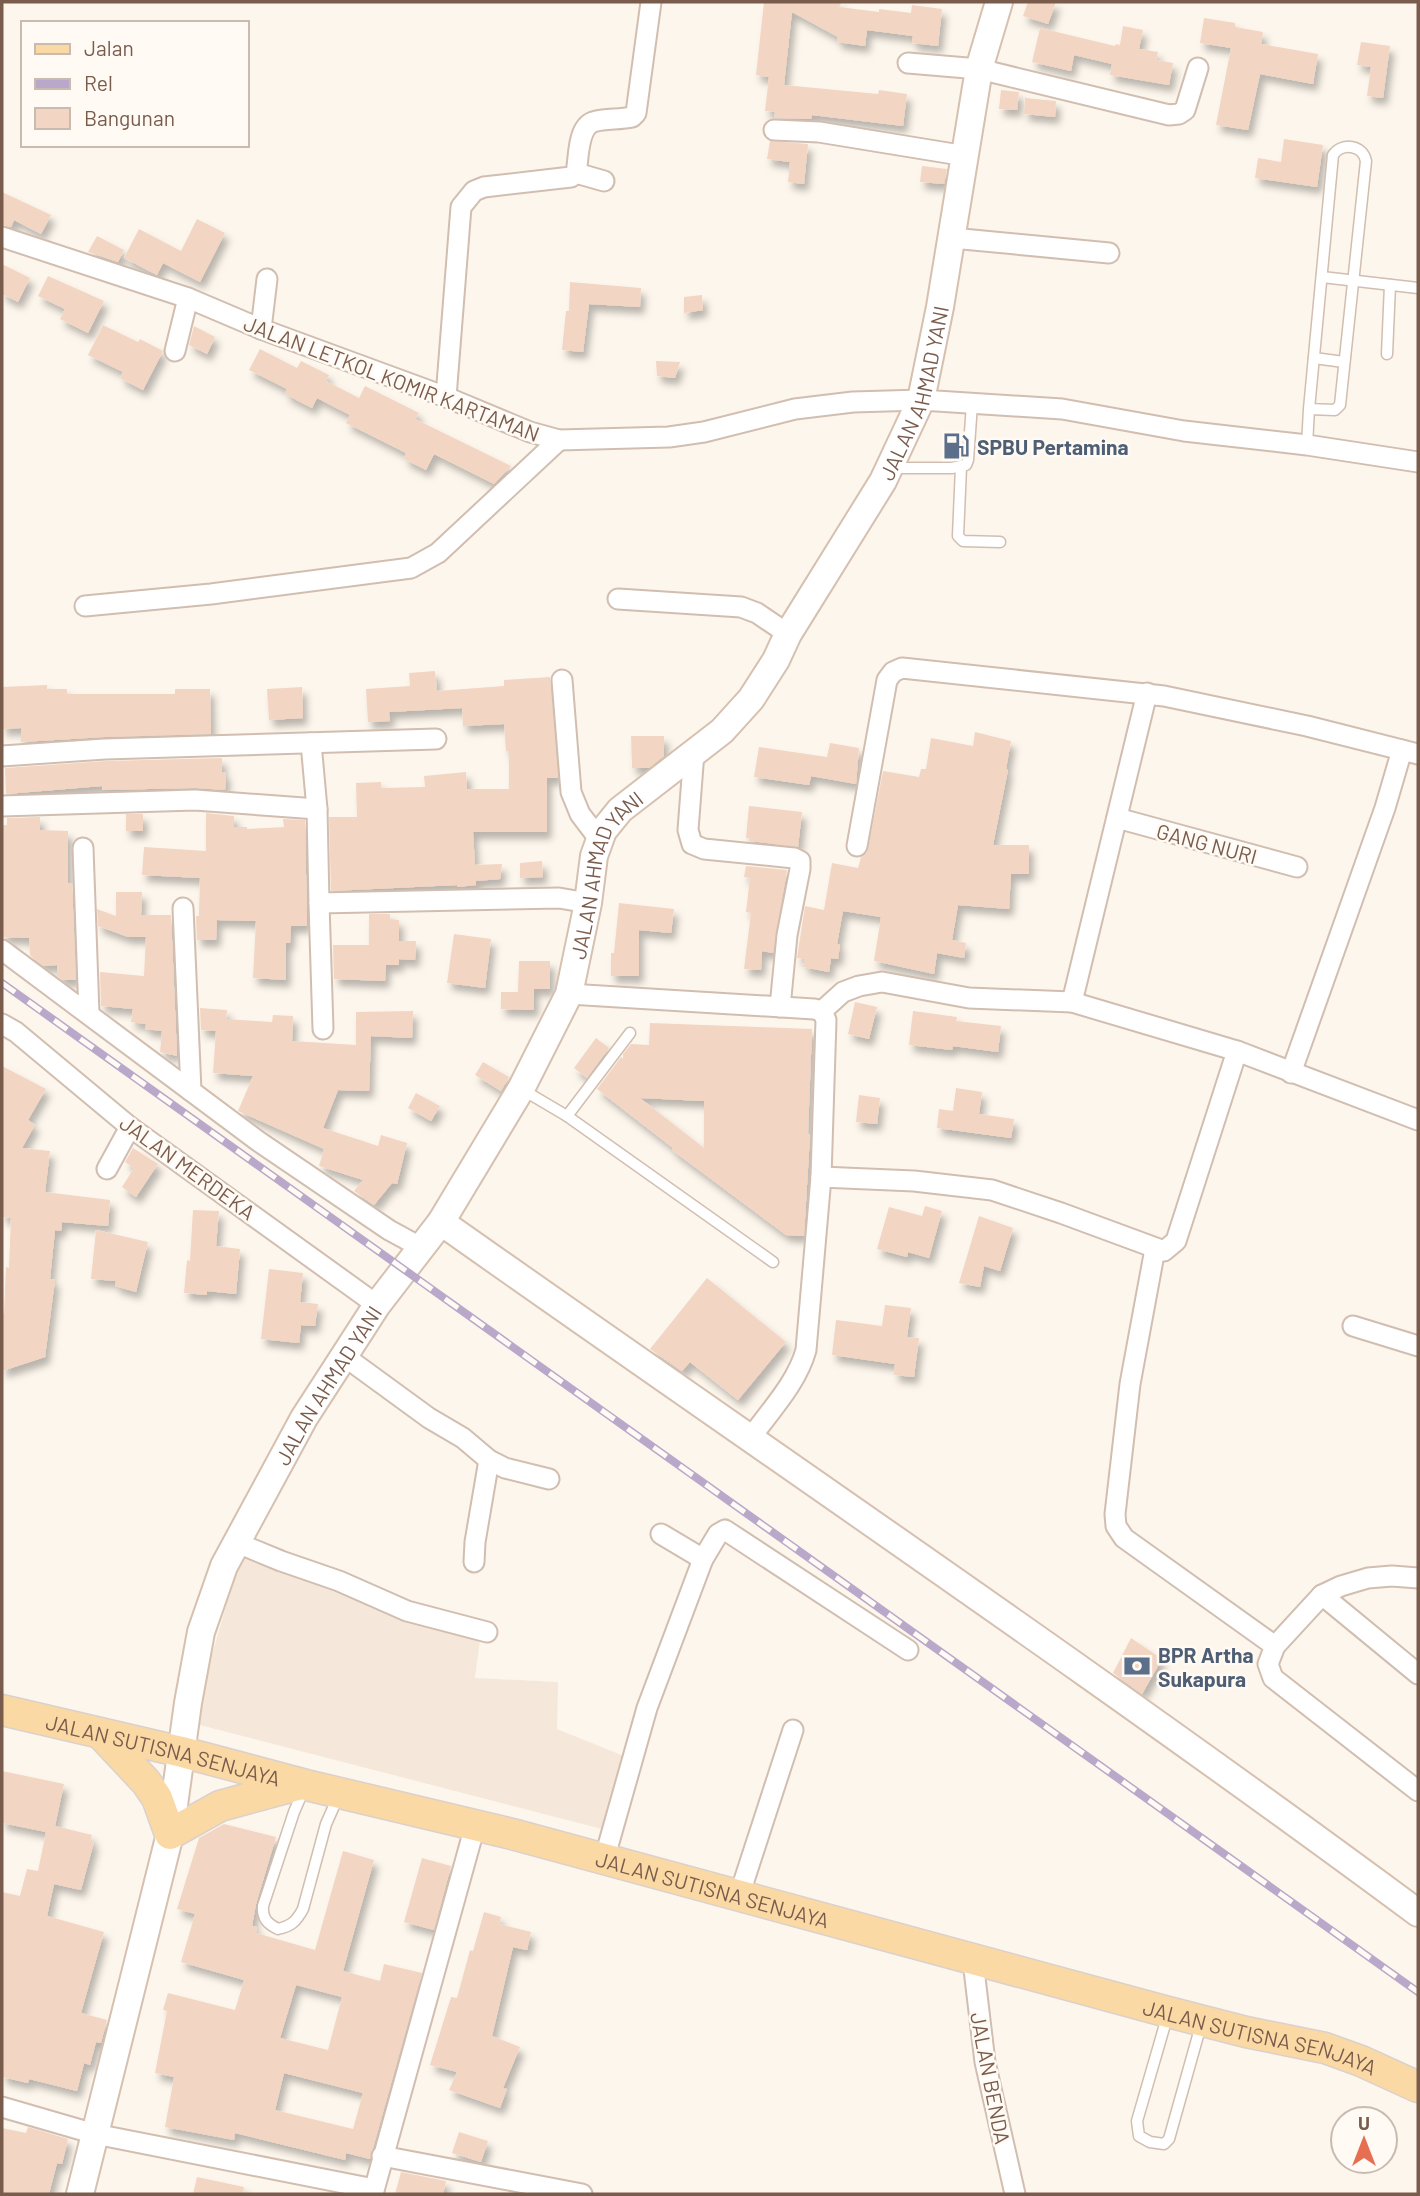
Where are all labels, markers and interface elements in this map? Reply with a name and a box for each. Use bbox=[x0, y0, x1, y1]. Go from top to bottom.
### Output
legend bbox=[21, 21, 248, 147]
text: Jalan bbox=[84, 35, 134, 60]
text: Rel bbox=[84, 70, 113, 95]
text: Bangunan bbox=[84, 105, 175, 130]
street label: JALAN AHMAD YANI bbox=[873, 303, 952, 484]
street label: JALAN LETKOL KOMIR KARTAMAN bbox=[241, 310, 543, 446]
fuel station icon: SPBU Pertamina bbox=[941, 431, 971, 461]
place label: SPBU Pertamina bbox=[977, 434, 1129, 459]
street label: JALAN AHMAD YANI bbox=[564, 785, 647, 961]
street label: GANG NURI bbox=[1154, 818, 1260, 868]
street label: JALAN MERDEKA bbox=[116, 1110, 261, 1225]
street label: JALAN AHMAD YANI bbox=[269, 1301, 386, 1469]
place label: BPR Artha Sukapura bbox=[1158, 1642, 1253, 1691]
bank icon: BPR Artha Sukapura bbox=[1122, 1651, 1152, 1681]
street label: JALAN SUTISNA SENJAYA bbox=[44, 1708, 284, 1790]
street label: JALAN SUTISNA SENJAYA bbox=[593, 1845, 833, 1932]
street label: JALAN SUTISNA SENJAYA bbox=[1141, 1993, 1381, 2079]
street label: JALAN BENDA bbox=[966, 2010, 1016, 2146]
north arrow bbox=[1329, 2105, 1399, 2175]
text: U bbox=[1358, 2111, 1370, 2134]

